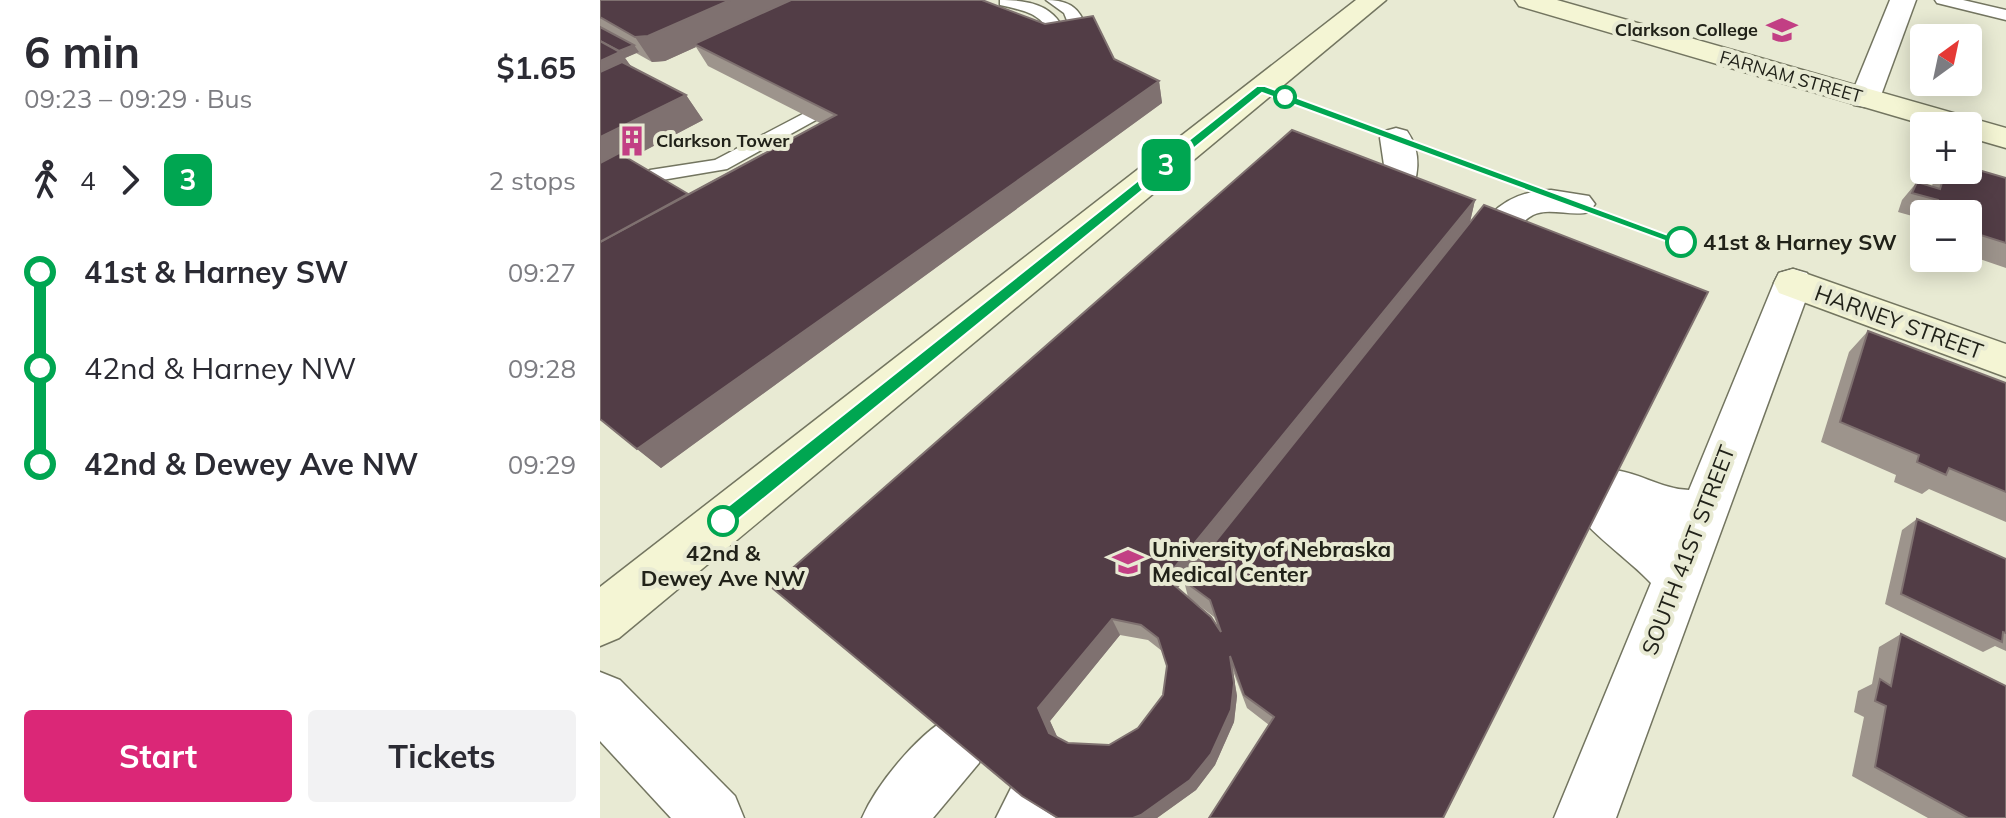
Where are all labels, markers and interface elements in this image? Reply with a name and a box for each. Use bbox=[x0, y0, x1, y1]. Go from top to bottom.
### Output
school or university icon: Clarkson College bbox=[1765, 13, 1799, 47]
place label: Clarkson College bbox=[1615, 18, 1758, 41]
text: 6 min bbox=[24, 24, 140, 79]
north arrow bbox=[1910, 24, 1982, 96]
map controls bbox=[1910, 24, 1982, 272]
street label: FARNAM STREET bbox=[1717, 45, 1865, 108]
text: $1.65 bbox=[497, 49, 576, 87]
text: 09:23 – 09:29 · Bus bbox=[24, 82, 253, 115]
unlabelled marker bbox=[1274, 86, 1296, 108]
button: + bbox=[1910, 112, 1982, 184]
building icon: Clarkson Tower bbox=[615, 124, 649, 158]
place label: Clarkson Tower bbox=[656, 129, 790, 152]
line badge: 3 bbox=[1140, 139, 1192, 191]
text: 3 bbox=[1158, 147, 1174, 182]
icon: walk bbox=[24, 158, 68, 202]
icon: forward bbox=[108, 158, 152, 202]
text: 3 bbox=[180, 162, 196, 197]
text: 4 bbox=[80, 164, 96, 197]
text: 2 stops bbox=[489, 164, 576, 197]
button: − bbox=[1910, 200, 1982, 272]
marker: 41st & Harney SW bbox=[1666, 227, 1696, 257]
place label: 41st & Harney SW bbox=[1703, 228, 1897, 256]
text: 41st & Harney SW bbox=[84, 253, 348, 291]
text: 09:27 bbox=[508, 256, 576, 289]
street label: HARNEY STREET bbox=[1811, 279, 1987, 365]
text: 42nd & Harney NW bbox=[84, 349, 356, 387]
text: 09:28 bbox=[508, 352, 576, 385]
street label: SOUTH 41ST STREET bbox=[1635, 441, 1741, 659]
text: 42nd & Dewey Ave NW bbox=[84, 445, 418, 483]
text: 09:29 bbox=[508, 448, 576, 481]
marker: 42nd & Dewey Ave NW bbox=[708, 506, 738, 536]
place label: University of Nebraska Medical Center bbox=[1152, 535, 1391, 588]
place label: 42nd & Dewey Ave NW bbox=[641, 539, 806, 592]
school or university icon: University of Nebraska Medical Center bbox=[1111, 545, 1145, 579]
button: Start bbox=[24, 710, 292, 802]
button: Tickets bbox=[308, 710, 576, 802]

